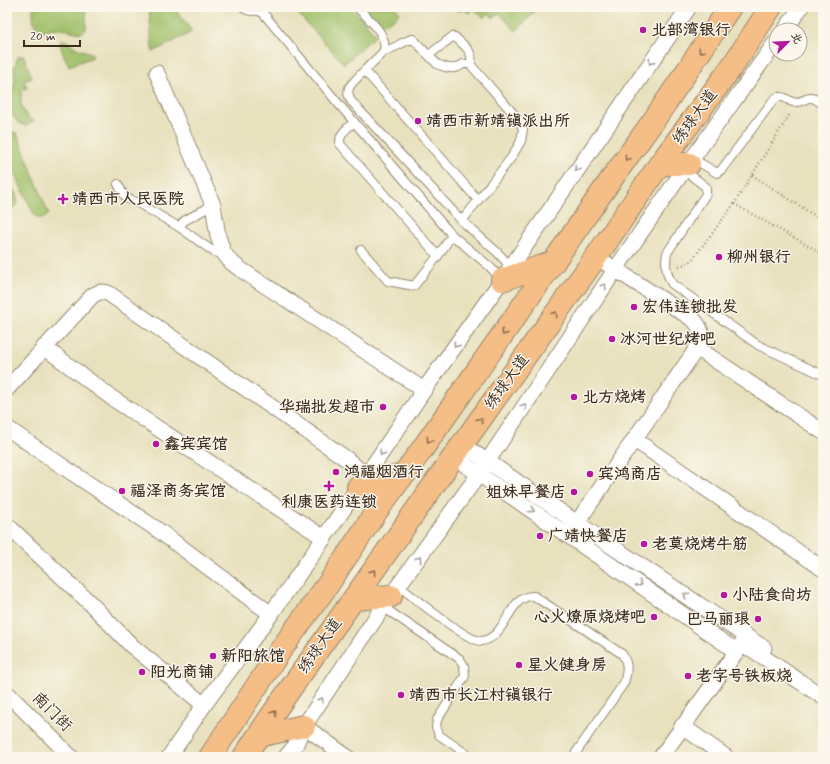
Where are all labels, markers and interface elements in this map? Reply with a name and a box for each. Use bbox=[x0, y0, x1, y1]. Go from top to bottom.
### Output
place label: 北部湾银行 bbox=[651, 20, 731, 41]
scale bar bbox=[24, 22, 80, 48]
north arrow bbox=[768, 22, 808, 62]
marker: 北部湾银行 bbox=[638, 25, 648, 35]
text: 20 m bbox=[30, 29, 56, 45]
text: 北 bbox=[788, 30, 805, 46]
one-way arrow bbox=[698, 47, 705, 54]
one-way arrow bbox=[648, 58, 656, 65]
street label: 绣球大道 bbox=[668, 85, 722, 149]
place label: 靖西市新靖镇派出所 bbox=[426, 111, 570, 132]
marker: 靖西市新靖镇派出所 bbox=[413, 116, 423, 126]
one-way arrow bbox=[624, 154, 632, 161]
one-way arrow bbox=[575, 165, 582, 172]
place label: 靖西市人民医院 bbox=[72, 189, 184, 210]
marker: 靖西市人民医院 bbox=[57, 193, 69, 205]
place label: 柳州银行 bbox=[727, 247, 791, 268]
marker: 柳州银行 bbox=[714, 252, 724, 262]
one-way arrow bbox=[599, 283, 606, 290]
place label: 宏伟连锁批发 bbox=[642, 297, 738, 318]
marker: 宏伟连锁批发 bbox=[629, 302, 639, 312]
one-way arrow bbox=[550, 312, 557, 319]
one-way arrow bbox=[502, 329, 509, 336]
place label: 冰河世纪烤吧 bbox=[620, 329, 716, 350]
marker: 冰河世纪烤吧 bbox=[607, 334, 617, 344]
one-way arrow bbox=[453, 341, 460, 348]
street label: 绣球大道 bbox=[480, 350, 534, 414]
place label: 北方烧烤 bbox=[582, 387, 646, 408]
marker: 北方烧烤 bbox=[569, 392, 579, 402]
place label: 华瑞批发超市 bbox=[279, 397, 375, 418]
marker: 华瑞批发超市 bbox=[378, 402, 388, 412]
one-way arrow bbox=[519, 403, 526, 410]
one-way arrow bbox=[475, 418, 482, 425]
place label: 鑫宾宾馆 bbox=[164, 434, 228, 455]
one-way arrow bbox=[426, 436, 434, 443]
marker: 鑫宾宾馆 bbox=[151, 439, 161, 449]
one-way arrow bbox=[380, 448, 387, 455]
place label: 鸿福烟酒行 bbox=[344, 462, 424, 483]
place label: 宾鸿商店 bbox=[598, 464, 662, 485]
marker: 鸿福烟酒行 bbox=[331, 467, 341, 477]
marker: 宾鸿商店 bbox=[585, 469, 595, 479]
place label: 福泽商务宾馆 bbox=[130, 481, 226, 502]
marker: 利康医药连锁 bbox=[324, 481, 334, 491]
place label: 姐妹早餐店 bbox=[486, 482, 566, 503]
marker: 福泽商务宾馆 bbox=[117, 486, 127, 496]
marker: 姐妹早餐店 bbox=[569, 487, 579, 497]
place label: 利康医药连锁 bbox=[281, 492, 377, 513]
one-way arrow bbox=[528, 505, 535, 512]
place label: 广靖快餐店 bbox=[548, 526, 628, 547]
marker: 广靖快餐店 bbox=[535, 531, 545, 541]
place label: 老莫烧烤牛筋 bbox=[652, 534, 748, 555]
marker: 老莫烧烤牛筋 bbox=[639, 539, 649, 549]
one-way arrow bbox=[414, 556, 421, 563]
one-way arrow bbox=[368, 570, 375, 577]
one-way arrow bbox=[635, 579, 642, 586]
place label: 小陆食尚坊 bbox=[732, 585, 812, 606]
marker: 小陆食尚坊 bbox=[719, 590, 729, 600]
one-way arrow bbox=[683, 593, 690, 600]
place label: 心火燎原烧烤吧 bbox=[534, 607, 646, 628]
place label: 巴马丽琅 bbox=[686, 609, 750, 630]
marker: 心火燎原烧烤吧 bbox=[649, 612, 659, 622]
street label: 绣球大道 bbox=[293, 614, 347, 678]
marker: 巴马丽琅 bbox=[753, 614, 763, 624]
place label: 新阳旅馆 bbox=[221, 646, 285, 667]
marker: 新阳旅馆 bbox=[208, 651, 218, 661]
place label: 星火健身房 bbox=[527, 655, 607, 676]
marker: 星火健身房 bbox=[514, 660, 524, 670]
place label: 阳光商铺 bbox=[150, 662, 214, 683]
place label: 老字号铁板烧 bbox=[696, 666, 792, 687]
marker: 阳光商铺 bbox=[137, 667, 147, 677]
marker: 老字号铁板烧 bbox=[683, 671, 693, 681]
place label: 靖西市长江村镇银行 bbox=[409, 685, 553, 706]
street label: 南门街 bbox=[28, 688, 76, 736]
marker: 靖西市长江村镇银行 bbox=[396, 690, 406, 700]
one-way arrow bbox=[316, 697, 324, 704]
one-way arrow bbox=[269, 710, 277, 717]

